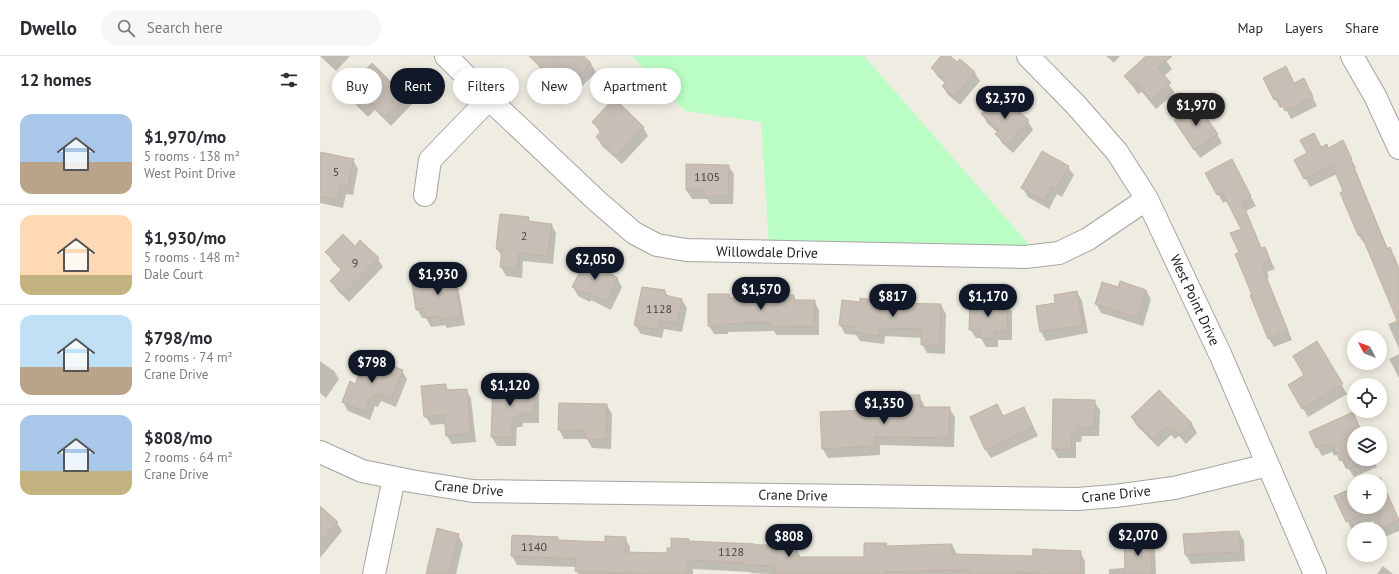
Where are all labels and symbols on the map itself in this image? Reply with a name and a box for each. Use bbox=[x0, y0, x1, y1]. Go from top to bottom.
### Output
pin: $2,370 bbox=[972, 86, 1038, 120]
pin: $1,970 bbox=[1163, 93, 1229, 127]
house number: 5 bbox=[333, 164, 339, 179]
house number: 1105 bbox=[694, 169, 720, 184]
house number: 2 bbox=[521, 228, 527, 243]
street label: Willowdale Drive bbox=[716, 242, 818, 262]
pin: $2,050 bbox=[562, 247, 628, 281]
street label: West Point Drive bbox=[1166, 252, 1224, 348]
house number: 9 bbox=[352, 255, 358, 270]
pin: $1,930 bbox=[405, 262, 471, 296]
pin: $1,570 bbox=[728, 277, 794, 311]
pin: $817 bbox=[869, 284, 917, 318]
pin: $1,170 bbox=[955, 284, 1021, 318]
house number: 1128 bbox=[646, 301, 672, 316]
north arrow bbox=[1347, 330, 1387, 370]
pin: $798 bbox=[348, 350, 396, 384]
pin: $1,120 bbox=[477, 373, 543, 407]
pin: $1,350 bbox=[851, 391, 917, 425]
street label: Crane Drive bbox=[434, 476, 504, 500]
street label: Crane Drive bbox=[1081, 481, 1151, 507]
street label: Crane Drive bbox=[758, 485, 828, 505]
pin: $2,070 bbox=[1105, 523, 1171, 557]
pin: $808 bbox=[765, 524, 813, 558]
house number: 1140 bbox=[521, 539, 548, 554]
house number: 1128 bbox=[718, 544, 744, 559]

